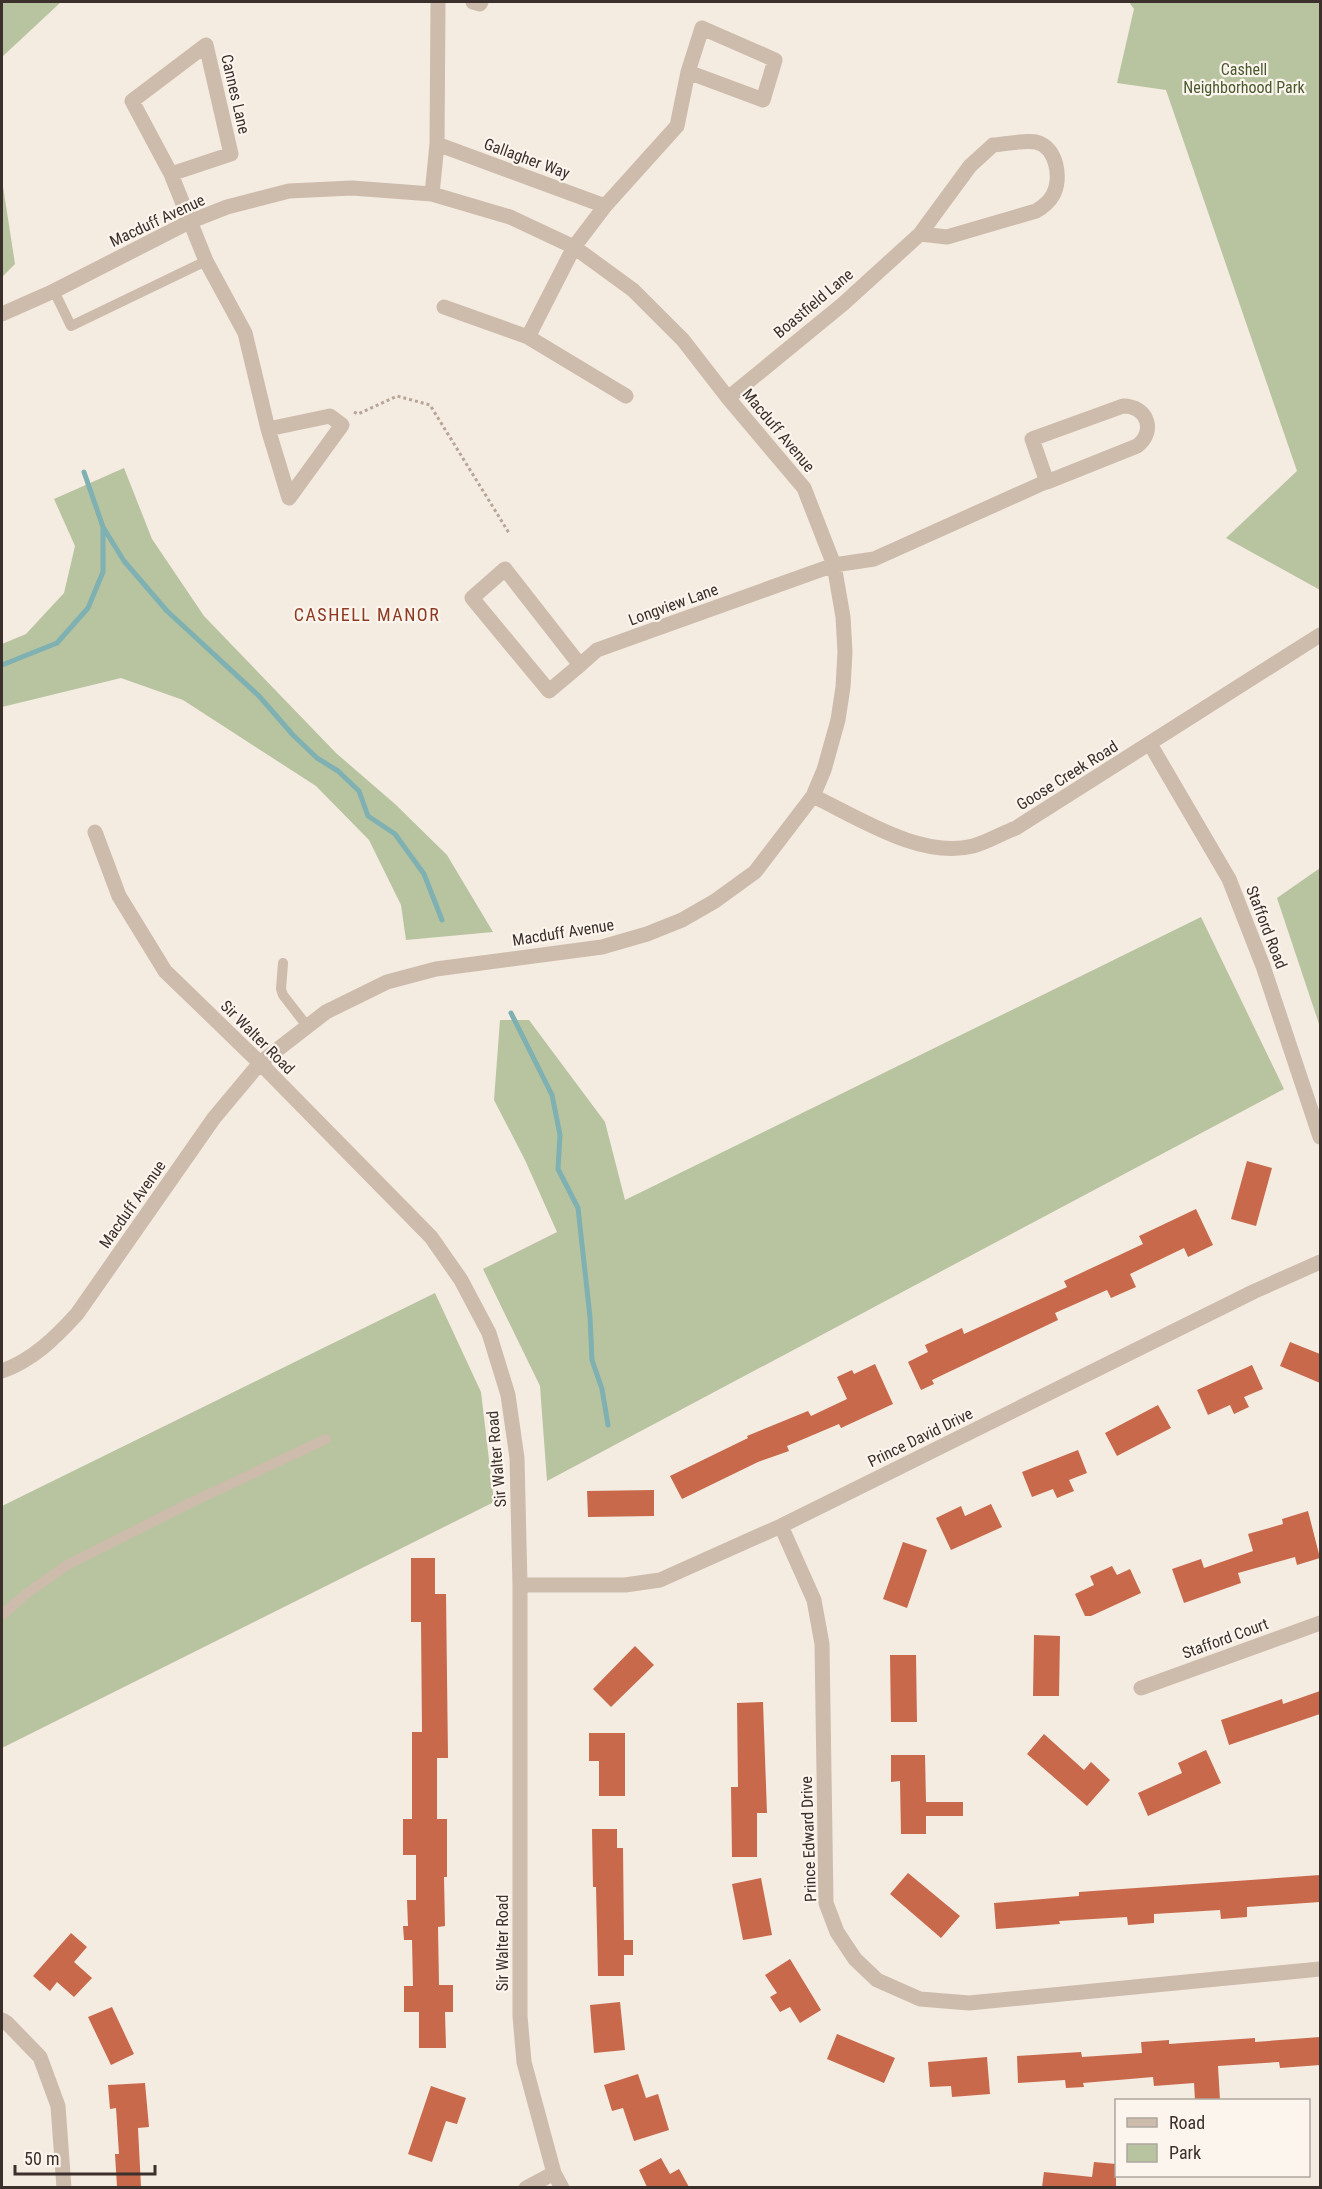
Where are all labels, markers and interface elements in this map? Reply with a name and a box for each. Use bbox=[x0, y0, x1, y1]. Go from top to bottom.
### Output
street label: Cannes Lane bbox=[217, 52, 254, 136]
park label: Cashell Neighborhood Park bbox=[1183, 60, 1306, 97]
street label: Gallagher Way bbox=[481, 134, 573, 183]
street label: Macduff Avenue bbox=[107, 190, 208, 251]
street label: Boastfield Lane bbox=[770, 265, 857, 342]
street label: Macduff Avenue bbox=[738, 385, 819, 476]
street label: Longview Lane bbox=[626, 579, 721, 629]
district label: CASHELL MANOR bbox=[294, 604, 440, 625]
street label: Goose Creek Road bbox=[1013, 737, 1121, 814]
street label: Stafford Road bbox=[1242, 883, 1291, 971]
street label: Macduff Avenue bbox=[511, 915, 615, 950]
street label: Sir Walter Road bbox=[217, 996, 299, 1078]
street label: Macduff Avenue bbox=[95, 1157, 170, 1252]
street label: Prince David Drive bbox=[865, 1404, 976, 1471]
street label: Sir Walter Road bbox=[483, 1410, 510, 1508]
street label: Stafford Court bbox=[1180, 1614, 1271, 1663]
street label: Prince Edward Drive bbox=[797, 1776, 820, 1902]
street label: Sir Walter Road bbox=[493, 1895, 512, 1991]
legend bbox=[1115, 2099, 1310, 2177]
text: Road bbox=[1169, 2112, 1205, 2133]
scale bar bbox=[15, 2138, 154, 2176]
text: Park bbox=[1169, 2142, 1201, 2163]
text: 50 m bbox=[24, 2148, 59, 2169]

